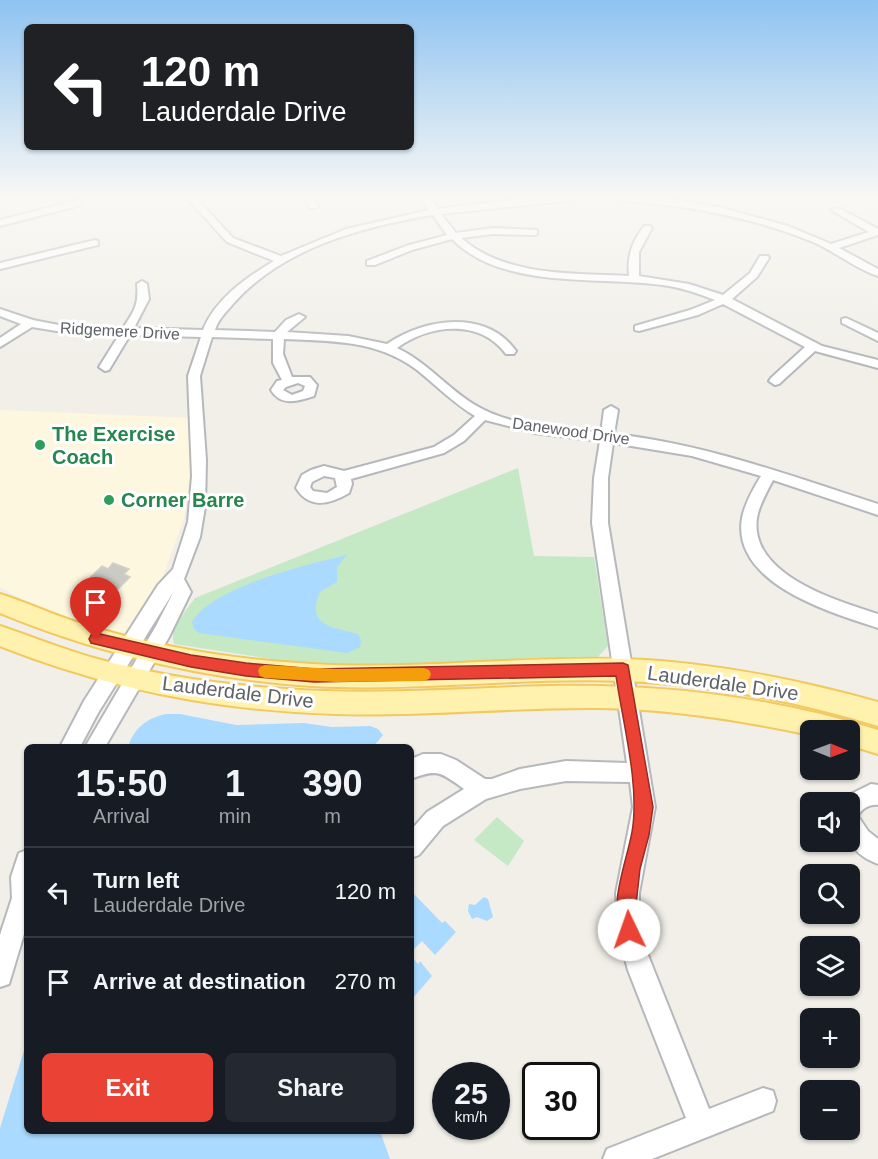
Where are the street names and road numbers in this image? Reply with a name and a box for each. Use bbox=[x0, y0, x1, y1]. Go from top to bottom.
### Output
street label: Ridgemere Drive bbox=[60, 319, 180, 343]
street label: Danewood Drive bbox=[511, 414, 631, 448]
street label: Lauderdale Drive bbox=[646, 662, 800, 704]
street label: Lauderdale Drive bbox=[161, 672, 315, 712]

